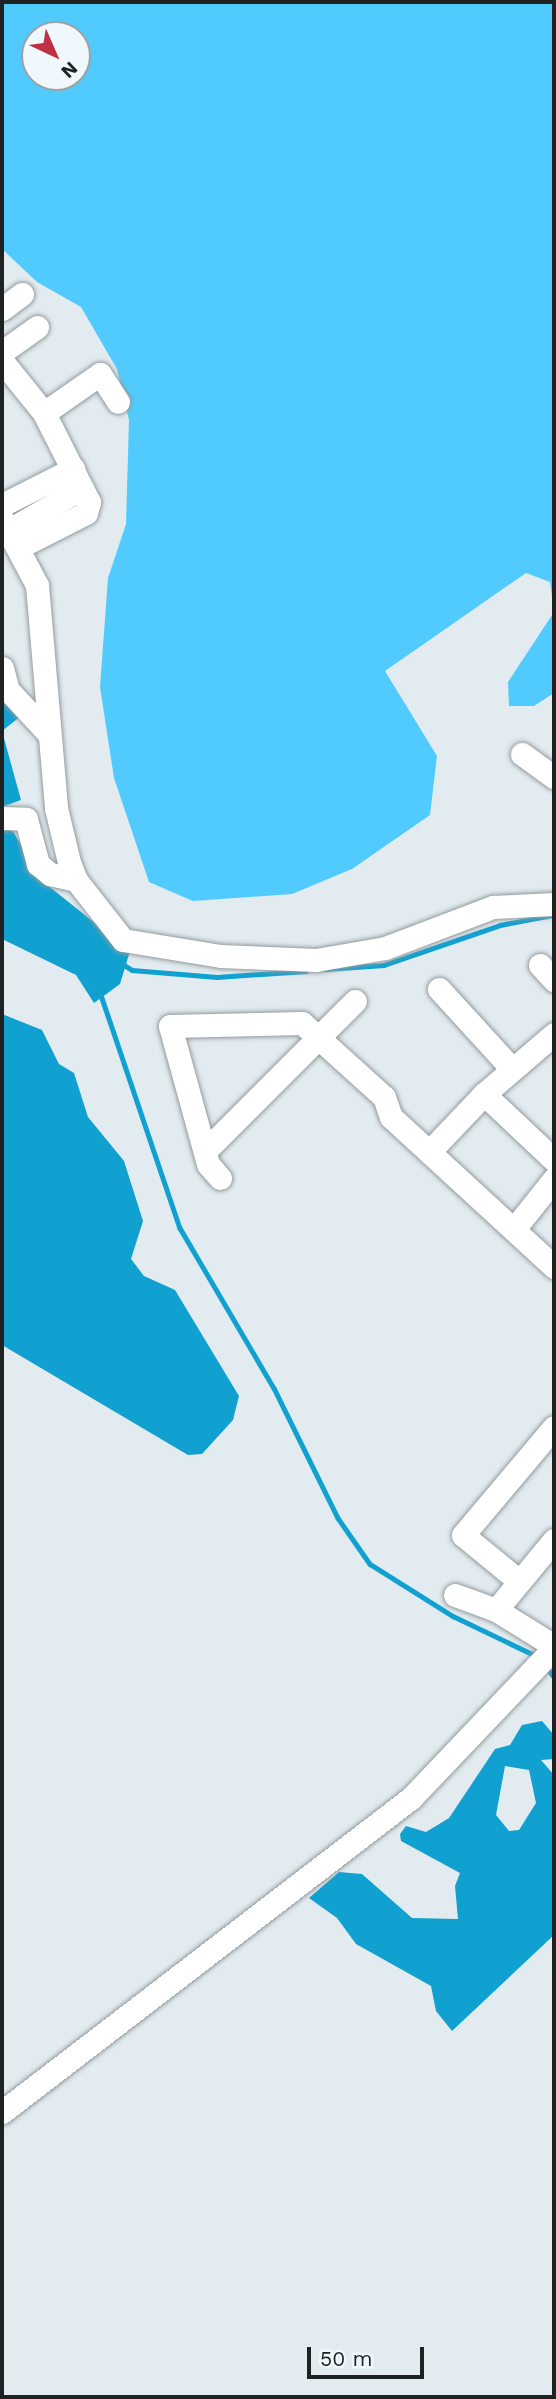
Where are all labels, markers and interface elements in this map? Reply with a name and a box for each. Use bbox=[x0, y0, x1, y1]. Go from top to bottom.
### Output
north arrow bbox=[21, 21, 91, 91]
text: N bbox=[56, 57, 83, 83]
scale bar bbox=[311, 2332, 428, 2376]
text: 50 m bbox=[320, 2346, 372, 2371]

